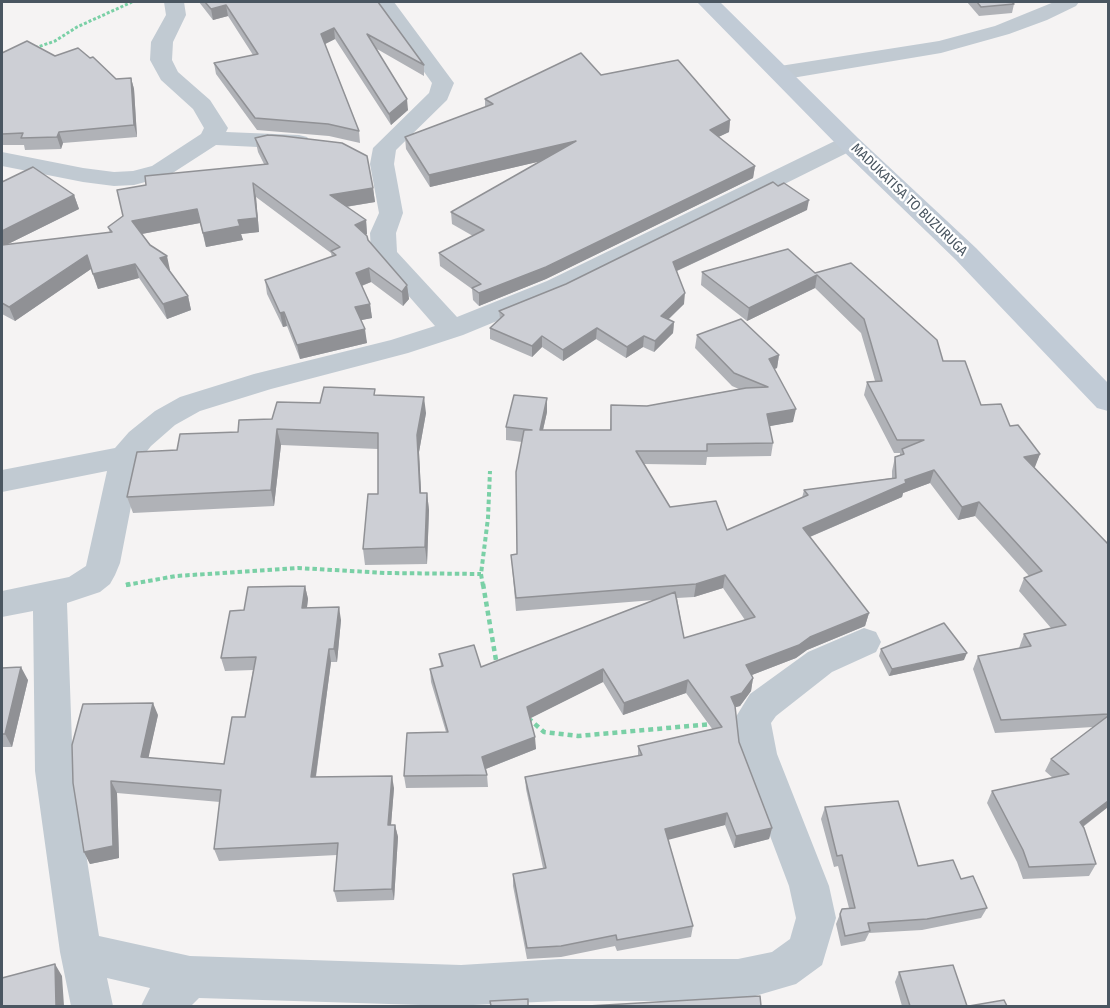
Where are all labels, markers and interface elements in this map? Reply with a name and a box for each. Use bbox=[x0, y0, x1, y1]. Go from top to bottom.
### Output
street label: MADUKATISA TO BUZURUGA bbox=[847, 140, 971, 260]

